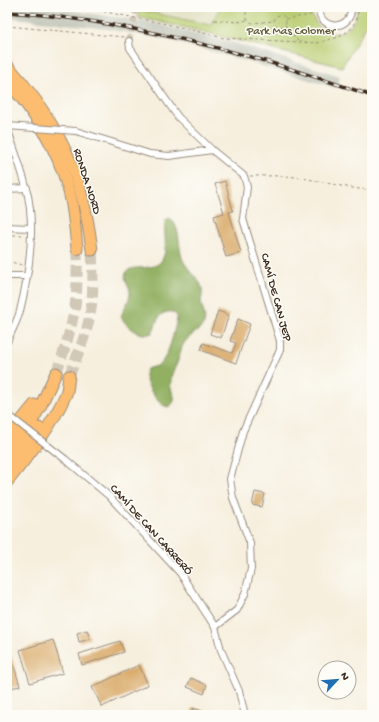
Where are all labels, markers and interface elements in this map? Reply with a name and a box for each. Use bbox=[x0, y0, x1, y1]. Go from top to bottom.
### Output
park label: Park Mas Colomer bbox=[246, 25, 337, 39]
street label: RONDA NORD bbox=[69, 147, 103, 216]
street label: CAMÍ DE CAN JEP bbox=[257, 252, 294, 343]
street label: CAMÍ DE CAN CARRERÓ bbox=[106, 482, 195, 579]
north arrow bbox=[317, 660, 357, 700]
text: N bbox=[337, 671, 351, 682]

